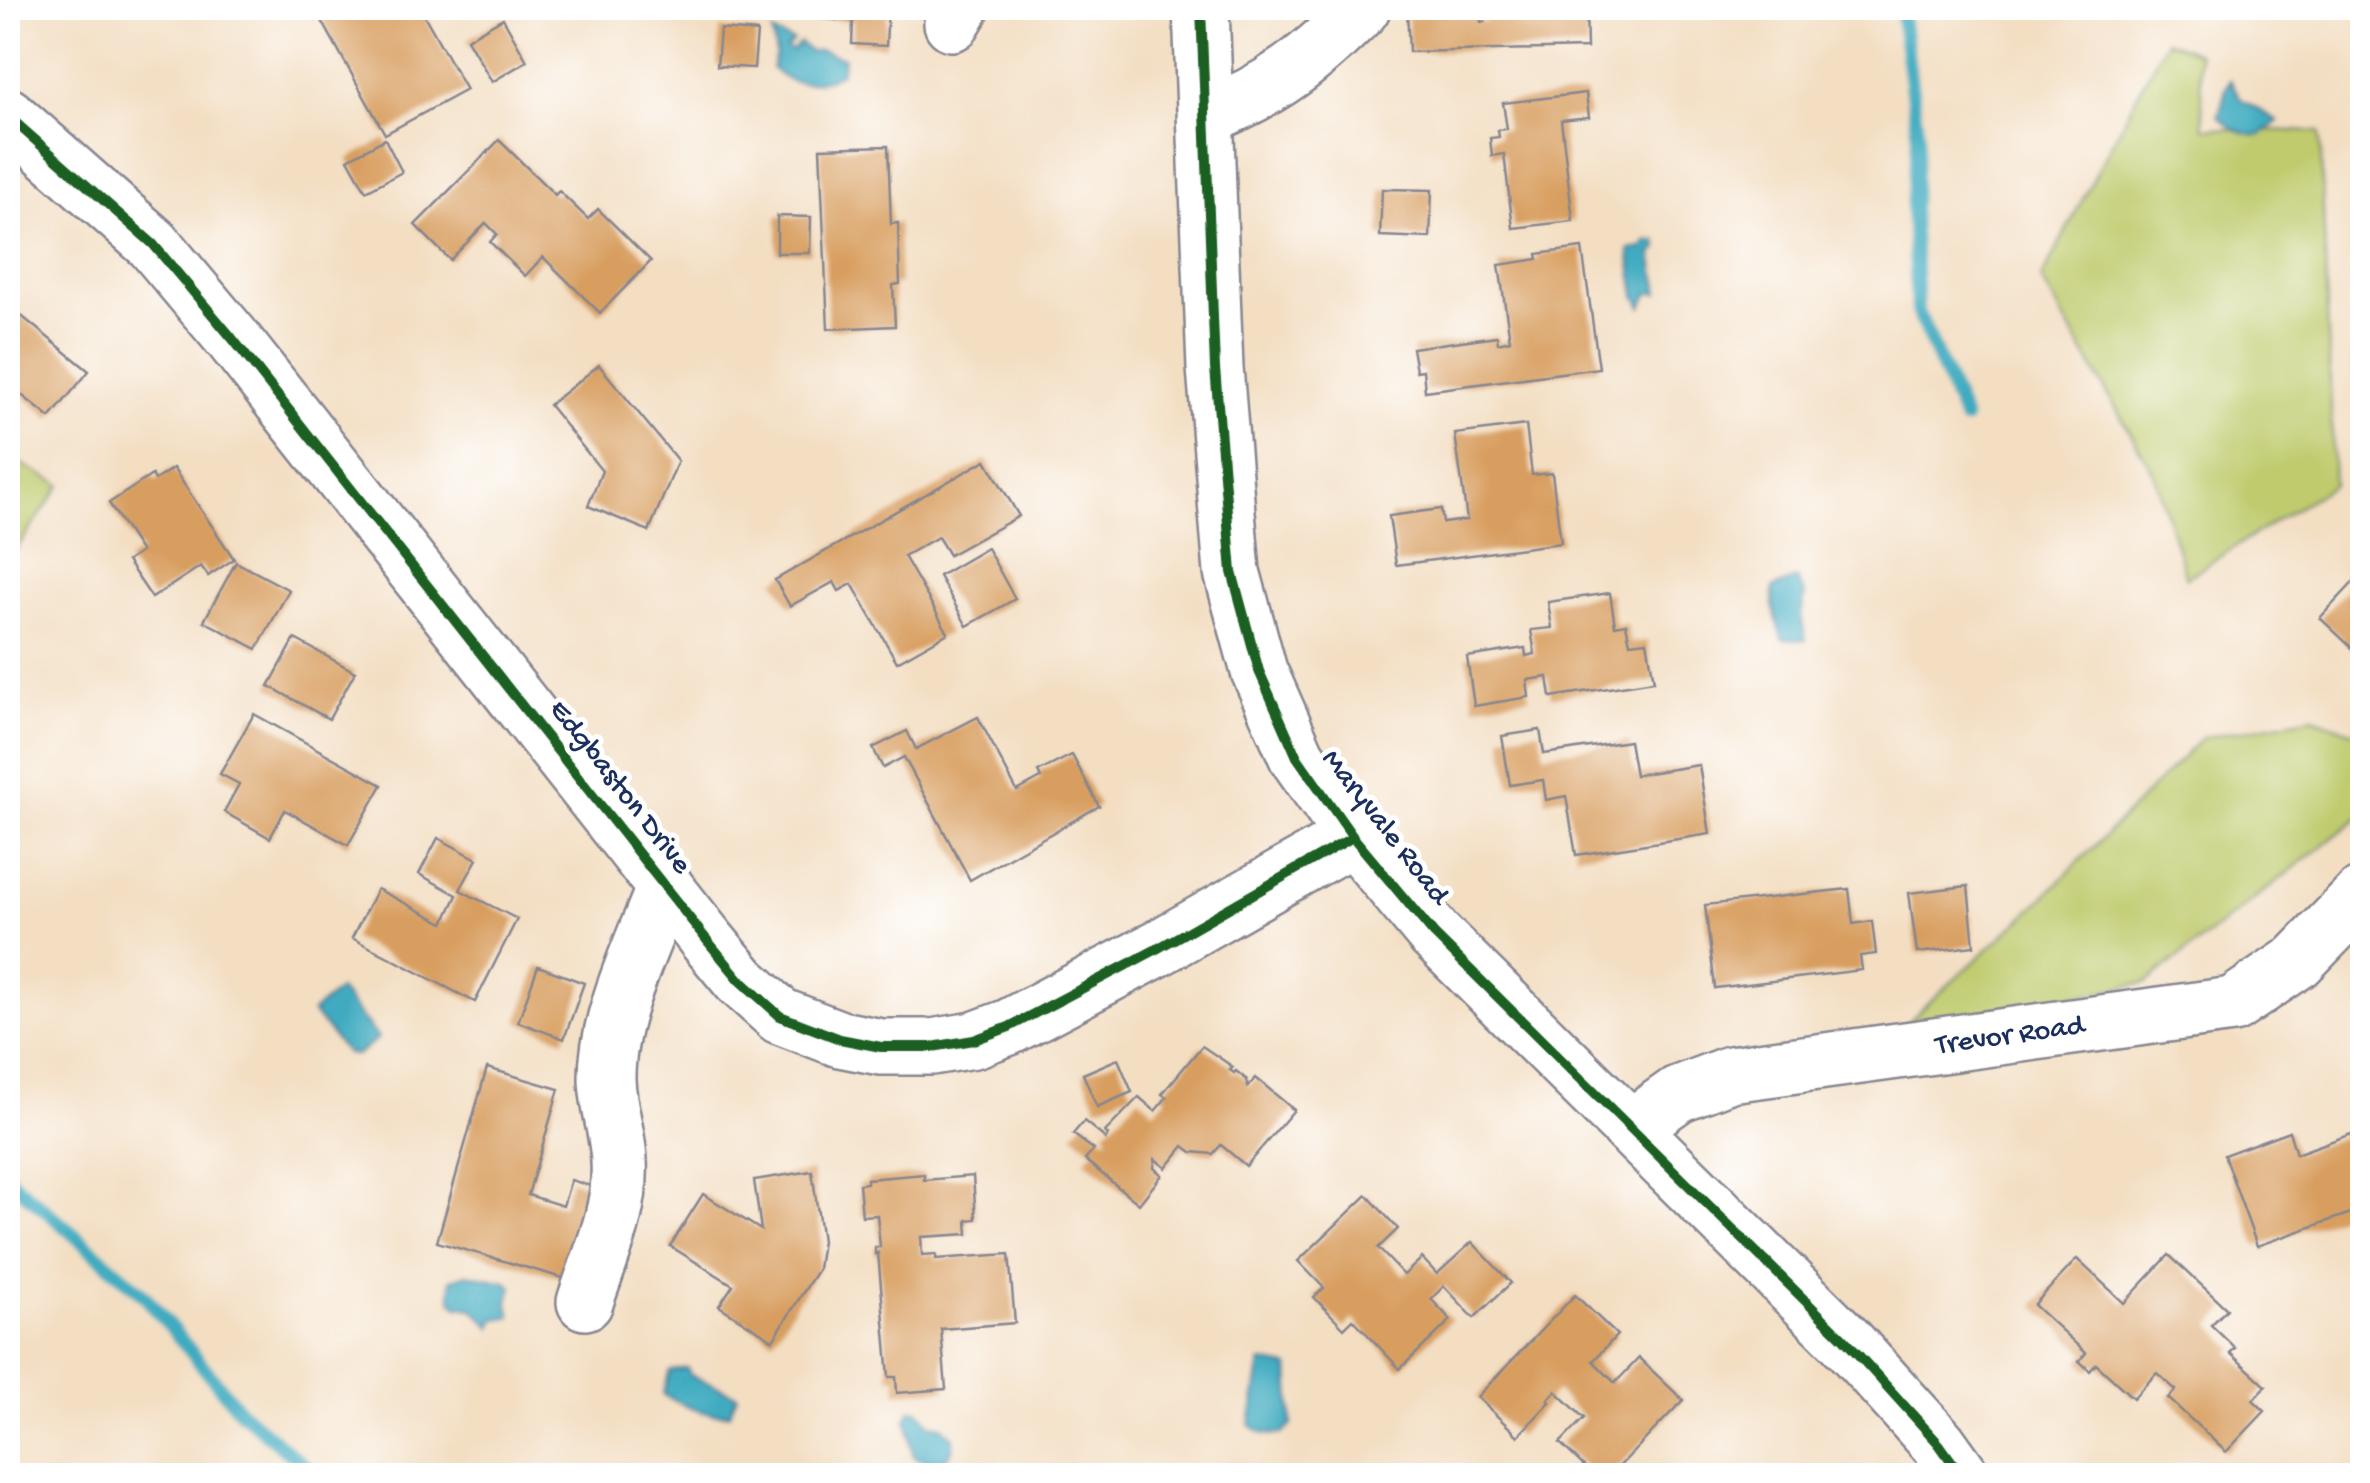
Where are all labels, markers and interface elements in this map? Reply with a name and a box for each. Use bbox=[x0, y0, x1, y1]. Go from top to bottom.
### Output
street label: Edgbaston Drive bbox=[540, 694, 698, 882]
street label: Maryvale Road bbox=[1313, 743, 1457, 915]
street label: Trevor Road bbox=[1931, 1009, 2089, 1065]

